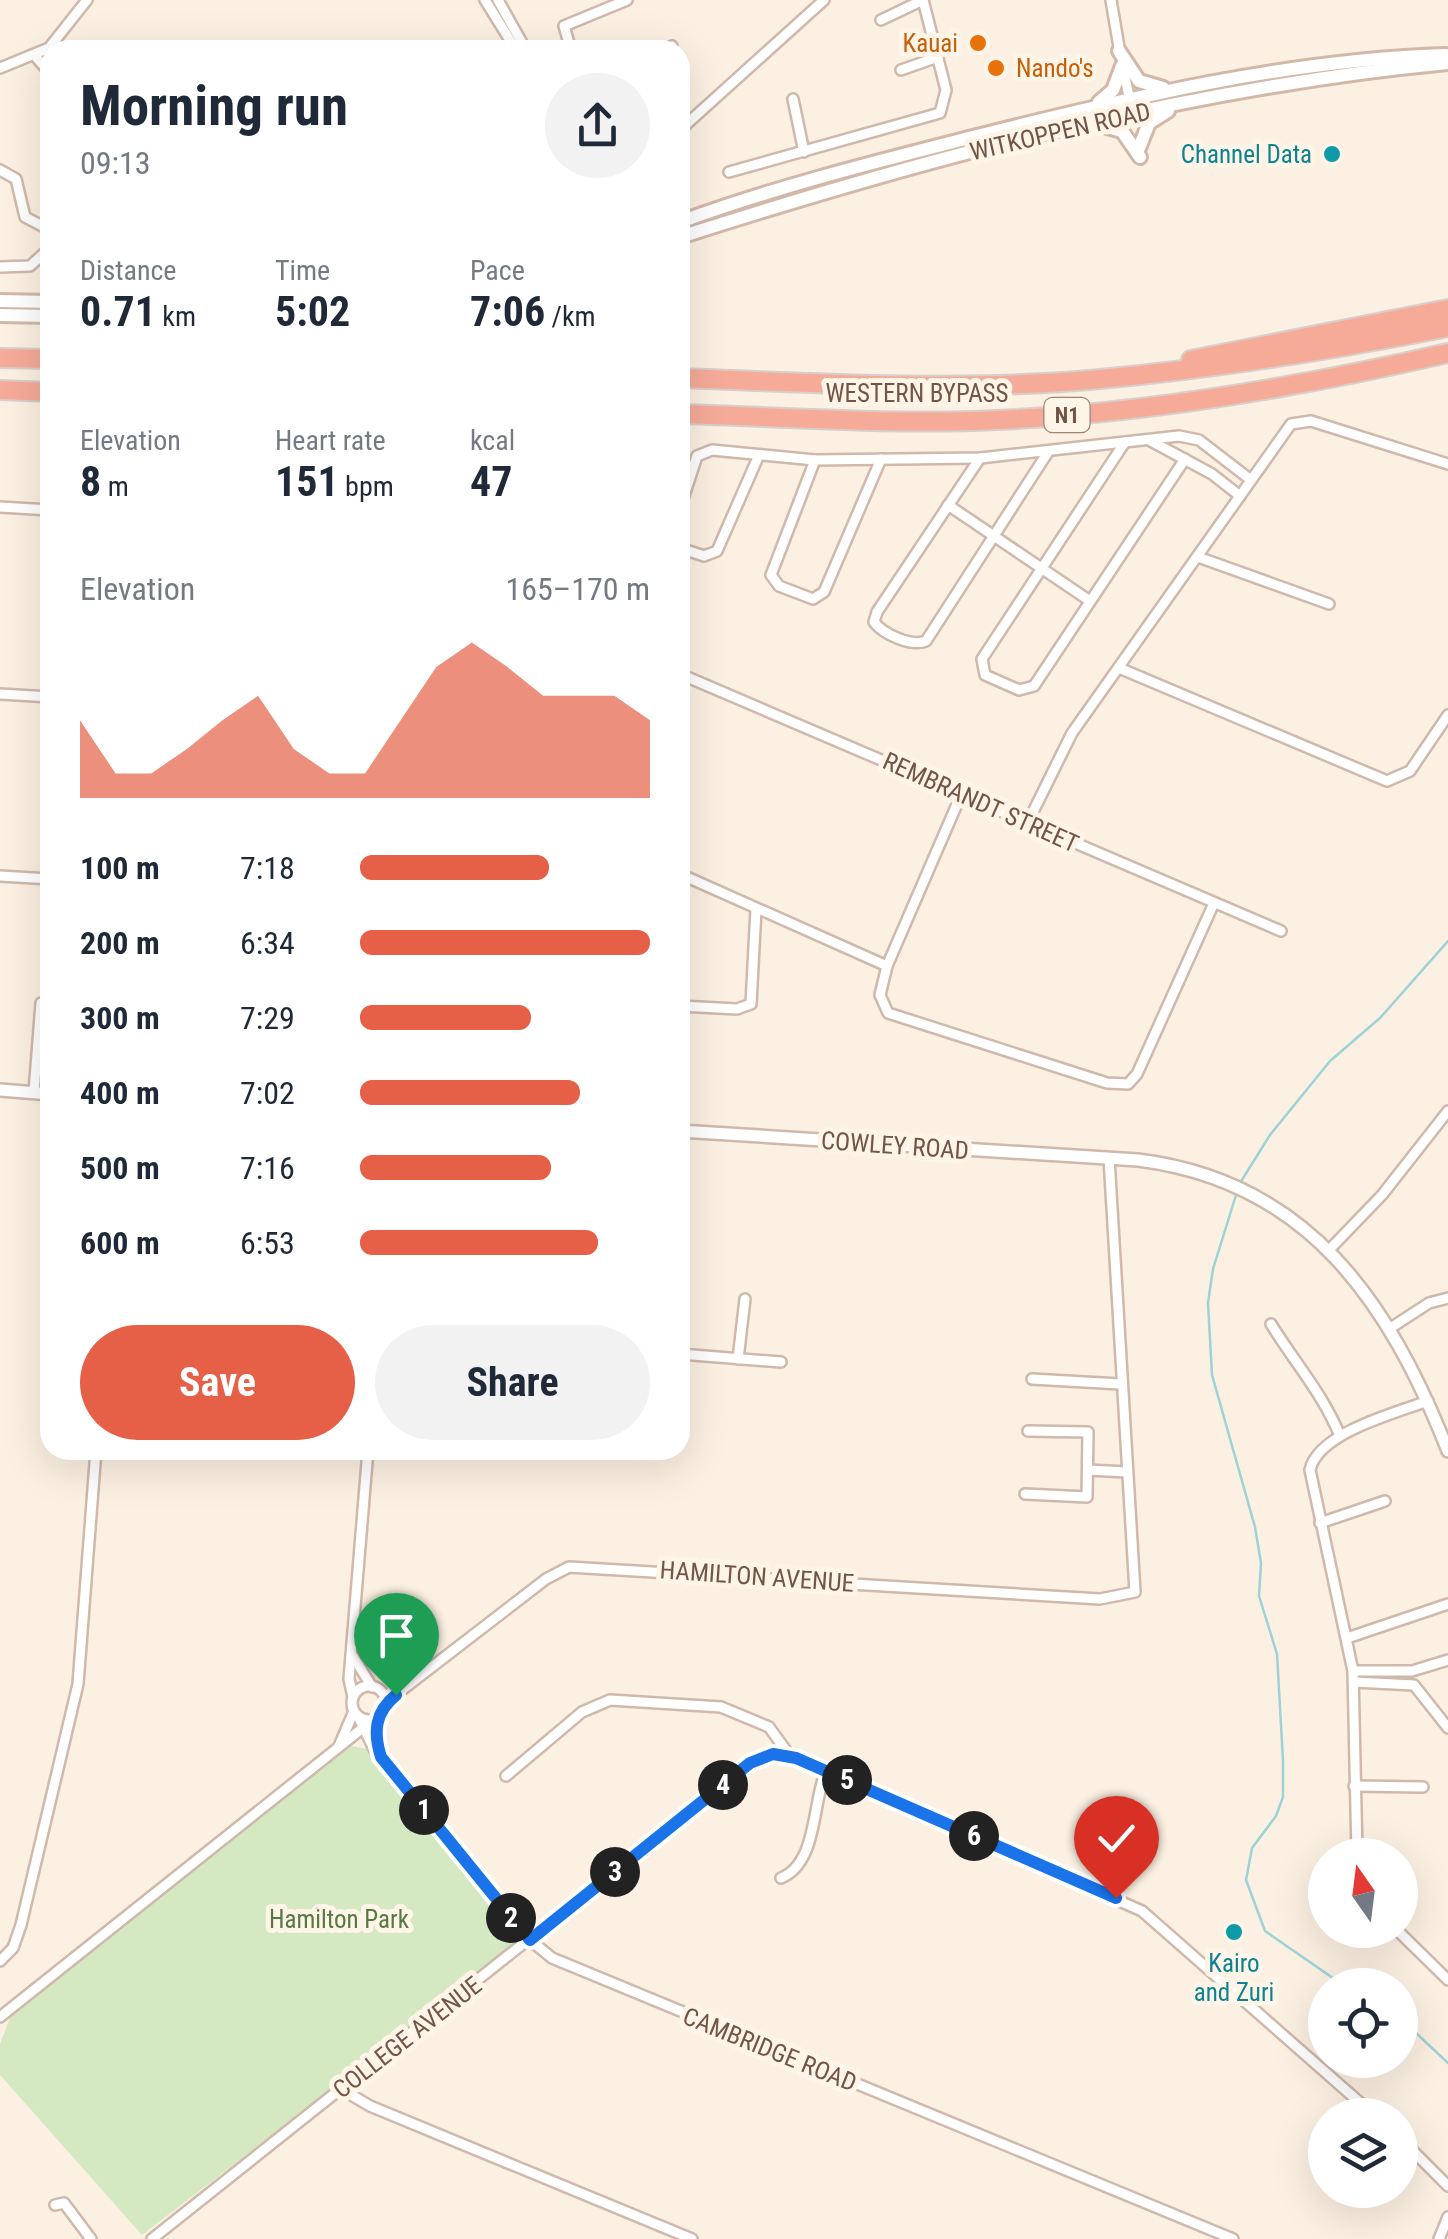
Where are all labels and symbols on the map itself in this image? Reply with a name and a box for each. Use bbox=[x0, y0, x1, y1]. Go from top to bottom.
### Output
place label: Kauai bbox=[903, 29, 958, 58]
marker: Kauai bbox=[967, 32, 989, 54]
place label: Nando's bbox=[1016, 54, 1094, 83]
marker: Nando's bbox=[985, 57, 1007, 79]
street label: WITKOPPEN ROAD bbox=[967, 97, 1153, 166]
place label: Channel Data bbox=[1181, 140, 1312, 169]
marker: Channel Data bbox=[1321, 143, 1343, 165]
street label: WESTERN BYPASS bbox=[826, 379, 1008, 408]
road number: N1 bbox=[1044, 398, 1090, 432]
street label: REMBRANDT STREET bbox=[879, 746, 1083, 859]
street label: COWLEY ROAD bbox=[820, 1126, 970, 1165]
street label: HAMILTON AVENUE bbox=[659, 1555, 855, 1598]
pin bbox=[354, 1593, 439, 1696]
pin: 5 bbox=[822, 1755, 872, 1805]
pin: 4 bbox=[698, 1760, 748, 1810]
pin: 1 bbox=[399, 1785, 449, 1835]
pin bbox=[1074, 1796, 1159, 1899]
pin: 6 bbox=[949, 1811, 999, 1861]
north arrow bbox=[1308, 1838, 1418, 1948]
pin: 3 bbox=[590, 1847, 640, 1897]
pin: 2 bbox=[486, 1893, 536, 1943]
park label: Hamilton Park bbox=[269, 1905, 410, 1934]
marker: Kairo and Zuri bbox=[1223, 1921, 1245, 1943]
place label: Kairo and Zuri bbox=[1194, 1949, 1274, 2007]
street label: COLLEGE AVENUE bbox=[327, 1971, 487, 2104]
street label: CAMBRIDGE ROAD bbox=[679, 2001, 861, 2097]

